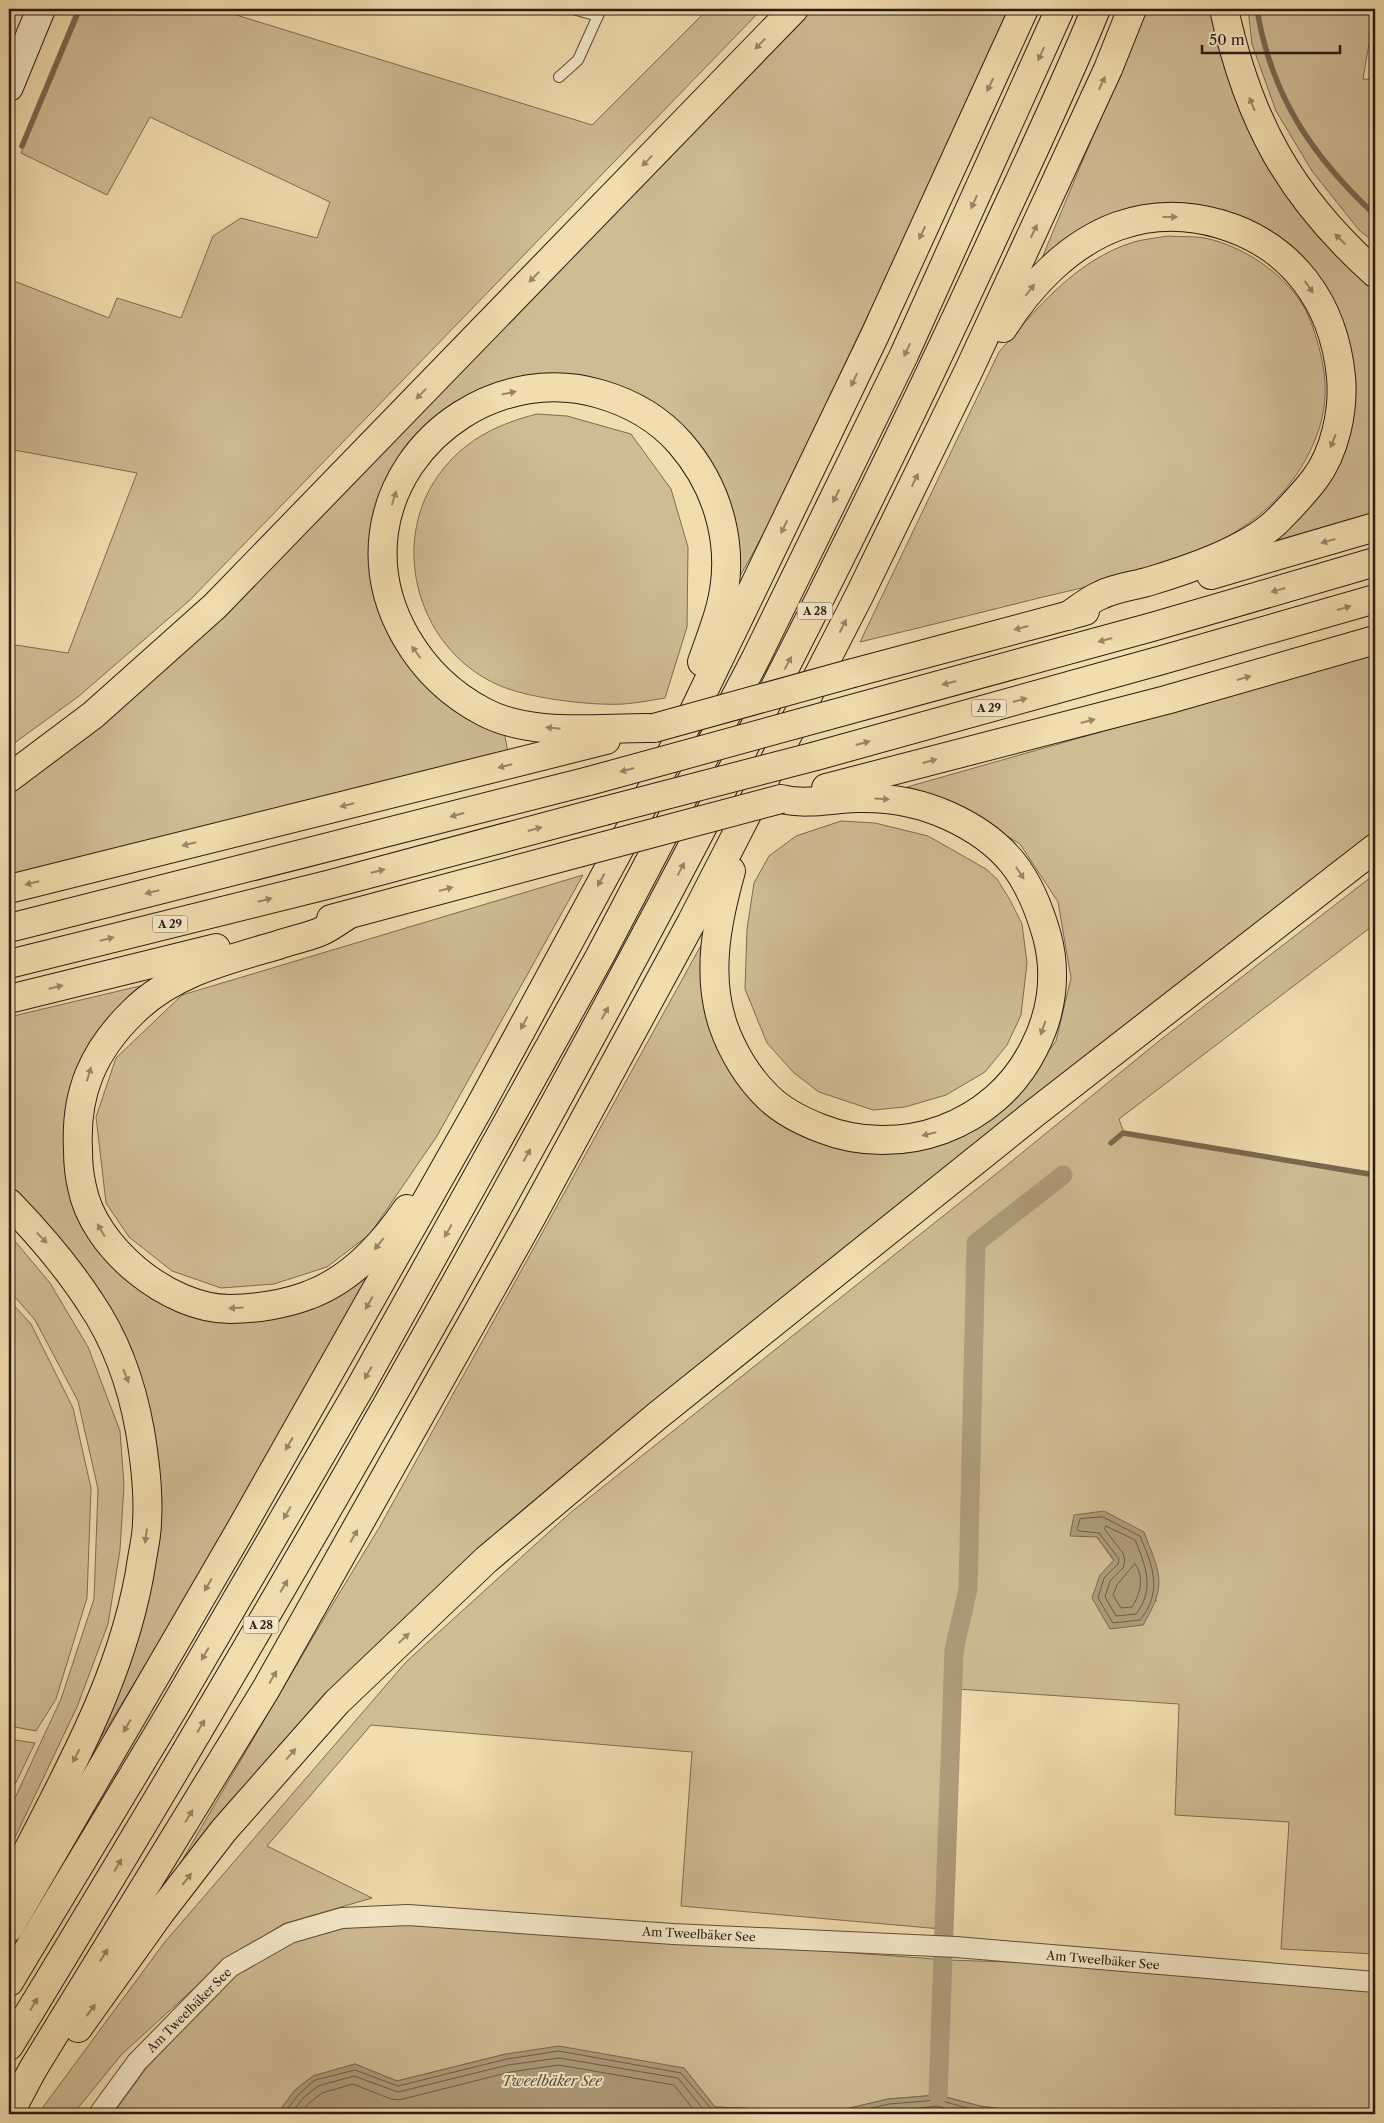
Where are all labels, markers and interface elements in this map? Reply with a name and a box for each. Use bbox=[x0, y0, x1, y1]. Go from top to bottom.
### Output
scale bar bbox=[1202, 22, 1339, 54]
text: 50 m bbox=[1209, 30, 1245, 49]
one-way arrow bbox=[754, 38, 766, 50]
one-way arrow bbox=[1037, 47, 1045, 61]
one-way arrow bbox=[1098, 76, 1106, 90]
one-way arrow bbox=[985, 78, 993, 92]
one-way arrow bbox=[1247, 97, 1255, 111]
one-way arrow bbox=[641, 155, 653, 167]
one-way arrow bbox=[970, 195, 978, 209]
one-way arrow bbox=[1162, 213, 1178, 221]
one-way arrow bbox=[1030, 223, 1038, 238]
one-way arrow bbox=[917, 226, 925, 240]
one-way arrow bbox=[1334, 233, 1346, 245]
one-way arrow bbox=[528, 271, 540, 283]
one-way arrow bbox=[1304, 280, 1314, 294]
one-way arrow bbox=[1025, 283, 1035, 297]
one-way arrow bbox=[903, 342, 911, 357]
one-way arrow bbox=[849, 373, 857, 387]
one-way arrow bbox=[415, 387, 427, 399]
one-way arrow bbox=[502, 389, 517, 397]
one-way arrow bbox=[1328, 434, 1336, 448]
one-way arrow bbox=[911, 473, 919, 488]
one-way arrow bbox=[832, 488, 840, 503]
one-way arrow bbox=[391, 491, 399, 506]
one-way arrow bbox=[780, 520, 788, 534]
one-way arrow bbox=[1321, 537, 1336, 545]
one-way arrow bbox=[1270, 587, 1285, 595]
road number: A 28 bbox=[798, 602, 832, 620]
one-way arrow bbox=[1336, 603, 1351, 611]
one-way arrow bbox=[839, 619, 847, 634]
one-way arrow bbox=[1013, 625, 1028, 633]
one-way arrow bbox=[1098, 636, 1113, 644]
one-way arrow bbox=[410, 646, 421, 659]
one-way arrow bbox=[784, 655, 792, 670]
one-way arrow bbox=[1237, 673, 1252, 681]
one-way arrow bbox=[941, 679, 956, 687]
one-way arrow bbox=[1012, 695, 1027, 703]
road number: A 29 bbox=[972, 700, 1006, 716]
one-way arrow bbox=[1080, 716, 1095, 724]
one-way arrow bbox=[544, 724, 560, 732]
one-way arrow bbox=[855, 738, 870, 746]
one-way arrow bbox=[923, 757, 938, 765]
one-way arrow bbox=[497, 762, 512, 770]
one-way arrow bbox=[620, 767, 635, 775]
one-way arrow bbox=[874, 795, 890, 803]
one-way arrow bbox=[339, 801, 354, 809]
one-way arrow bbox=[450, 811, 465, 819]
one-way arrow bbox=[527, 825, 542, 833]
one-way arrow bbox=[182, 840, 197, 848]
one-way arrow bbox=[677, 862, 685, 876]
one-way arrow bbox=[1015, 866, 1024, 880]
one-way arrow bbox=[370, 867, 385, 875]
one-way arrow bbox=[597, 874, 606, 887]
one-way arrow bbox=[24, 880, 39, 888]
one-way arrow bbox=[438, 885, 453, 893]
one-way arrow bbox=[144, 888, 159, 896]
one-way arrow bbox=[257, 896, 272, 904]
road number: A 29 bbox=[152, 916, 188, 932]
one-way arrow bbox=[100, 935, 115, 943]
one-way arrow bbox=[49, 983, 64, 991]
one-way arrow bbox=[601, 1005, 609, 1020]
one-way arrow bbox=[520, 1016, 528, 1031]
one-way arrow bbox=[1039, 1020, 1046, 1035]
one-way arrow bbox=[85, 1066, 93, 1081]
one-way arrow bbox=[922, 1130, 937, 1138]
one-way arrow bbox=[523, 1149, 532, 1162]
one-way arrow bbox=[96, 1224, 105, 1237]
one-way arrow bbox=[444, 1225, 453, 1238]
one-way arrow bbox=[36, 1231, 48, 1243]
one-way arrow bbox=[374, 1238, 385, 1250]
one-way arrow bbox=[365, 1296, 374, 1309]
one-way arrow bbox=[227, 1305, 243, 1313]
one-way arrow bbox=[364, 1366, 373, 1379]
one-way arrow bbox=[123, 1369, 131, 1383]
one-way arrow bbox=[284, 1437, 293, 1450]
one-way arrow bbox=[282, 1507, 291, 1520]
one-way arrow bbox=[141, 1528, 149, 1544]
one-way arrow bbox=[349, 1529, 358, 1543]
one-way arrow bbox=[204, 1577, 212, 1592]
one-way arrow bbox=[279, 1579, 288, 1592]
road number: A 28 bbox=[244, 1616, 278, 1634]
one-way arrow bbox=[398, 1632, 410, 1644]
one-way arrow bbox=[201, 1646, 209, 1661]
one-way arrow bbox=[269, 1670, 277, 1684]
one-way arrow bbox=[123, 1718, 131, 1733]
one-way arrow bbox=[197, 1719, 206, 1732]
one-way arrow bbox=[285, 1748, 296, 1760]
one-way arrow bbox=[72, 1749, 80, 1763]
one-way arrow bbox=[184, 1810, 193, 1823]
one-way arrow bbox=[114, 1859, 123, 1872]
one-way arrow bbox=[181, 1872, 192, 1885]
street label: Am Tweelbäker See bbox=[641, 1923, 756, 1944]
street label: Am Tweelbäker See bbox=[1045, 1947, 1160, 1972]
one-way arrow bbox=[99, 1948, 108, 1961]
street label: Am Tweelbäker See bbox=[143, 1964, 235, 2056]
one-way arrow bbox=[30, 1998, 39, 2011]
one-way arrow bbox=[86, 2003, 96, 2017]
water label: Tweelbäker See bbox=[502, 2072, 603, 2090]

